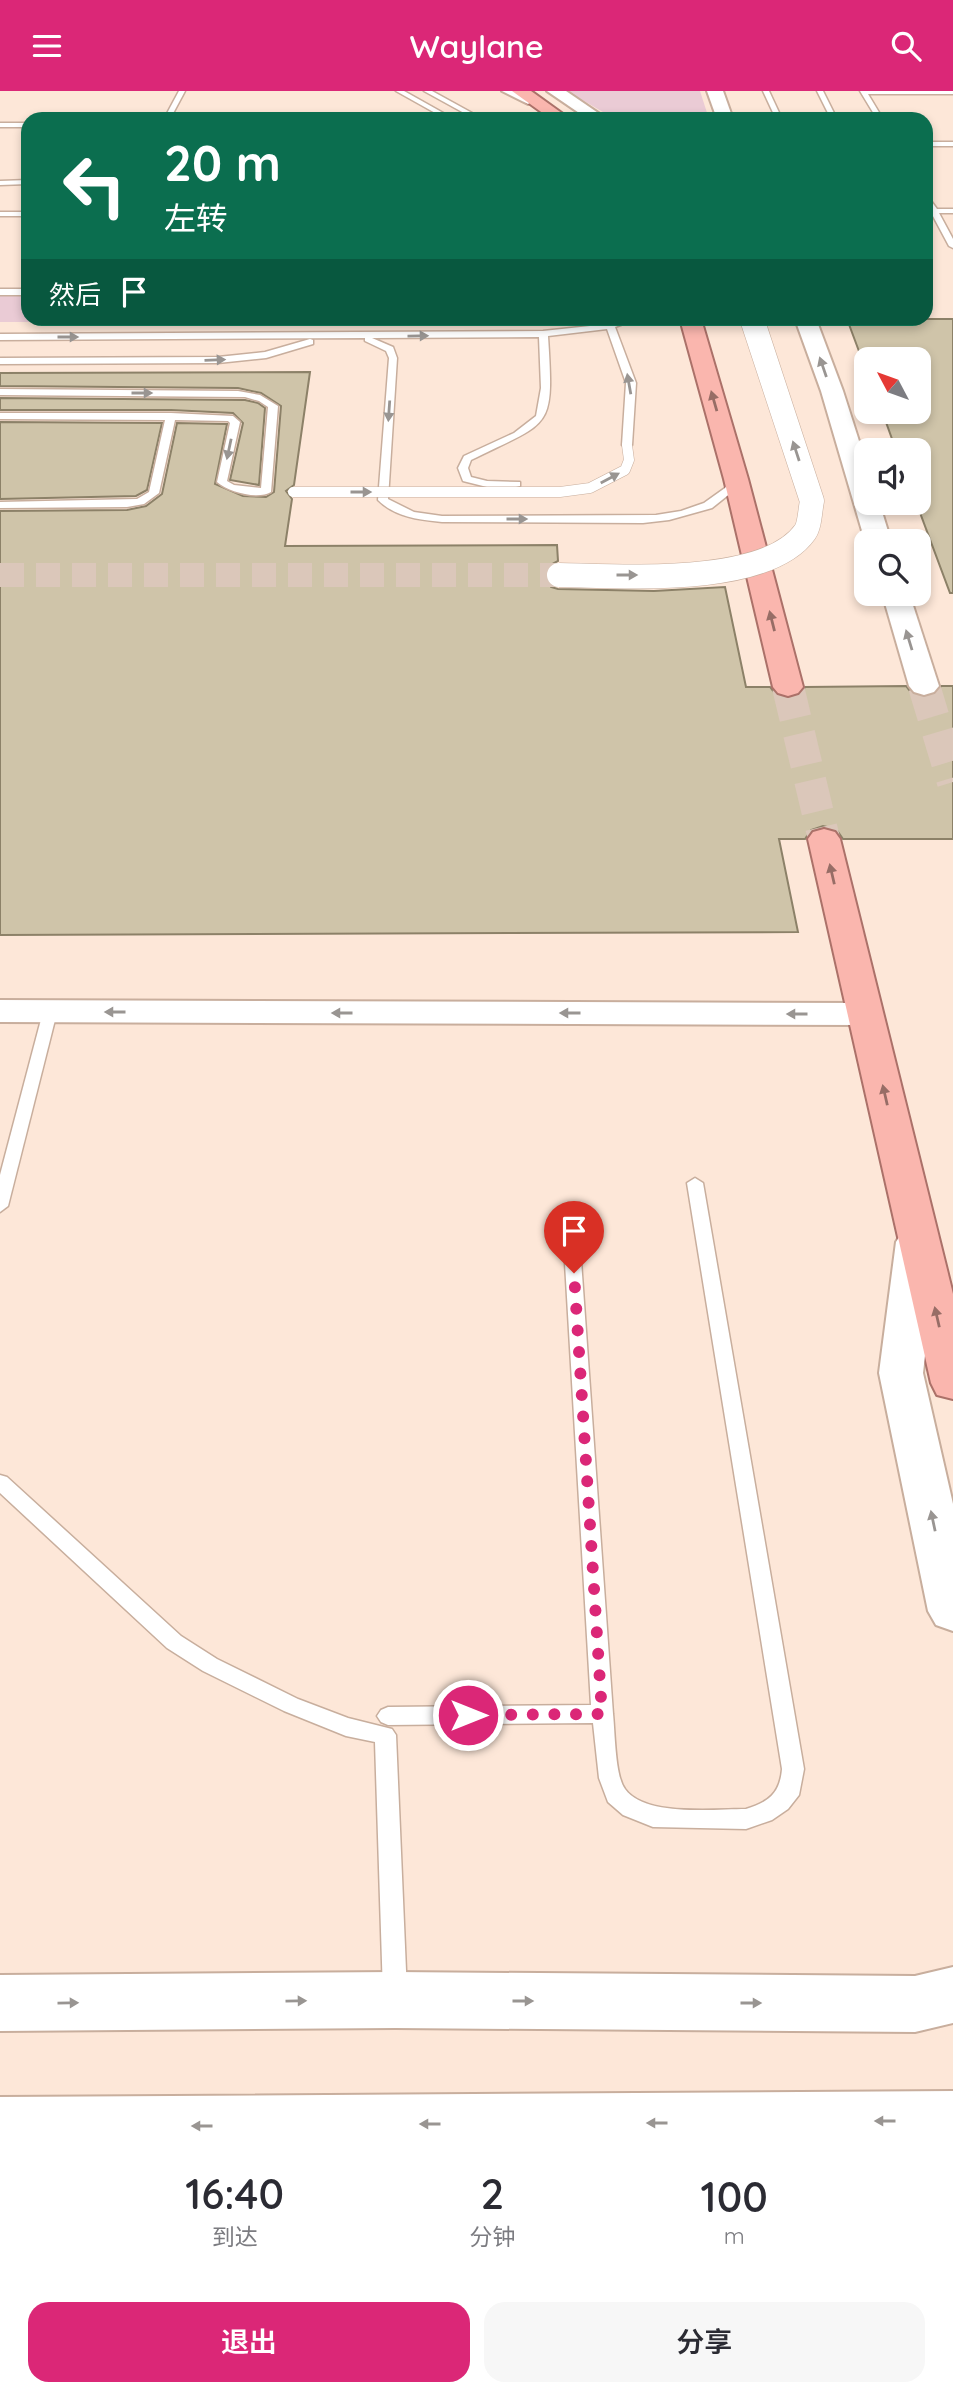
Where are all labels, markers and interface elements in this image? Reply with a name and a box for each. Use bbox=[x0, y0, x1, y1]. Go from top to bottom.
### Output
text: Waylane bbox=[409, 26, 544, 66]
icon: menu bbox=[28, 27, 66, 65]
icon: search bbox=[887, 27, 925, 65]
text: 20 m bbox=[164, 132, 281, 193]
icon: left bbox=[49, 140, 140, 231]
text: 左转 bbox=[164, 198, 228, 238]
icon: arrive bbox=[115, 273, 153, 311]
text: 然后 bbox=[49, 278, 101, 311]
one-way arrow bbox=[407, 330, 429, 342]
one-way arrow bbox=[57, 331, 79, 343]
north arrow bbox=[854, 347, 931, 423]
map controls bbox=[854, 347, 931, 606]
one-way arrow bbox=[204, 354, 226, 365]
one-way arrow bbox=[817, 356, 828, 377]
one-way arrow bbox=[623, 373, 634, 395]
one-way arrow bbox=[131, 387, 153, 399]
one-way arrow bbox=[708, 390, 718, 411]
one-way arrow bbox=[383, 400, 394, 422]
one-way arrow bbox=[223, 438, 234, 460]
button: sound bbox=[854, 438, 931, 515]
one-way arrow bbox=[790, 441, 801, 462]
one-way arrow bbox=[600, 472, 620, 484]
one-way arrow bbox=[350, 486, 372, 498]
one-way arrow bbox=[506, 514, 528, 525]
button: search bbox=[854, 529, 931, 606]
one-way arrow bbox=[616, 569, 638, 581]
one-way arrow bbox=[766, 609, 777, 631]
one-way arrow bbox=[904, 629, 914, 650]
one-way arrow bbox=[826, 863, 837, 885]
one-way arrow bbox=[103, 1006, 125, 1018]
one-way arrow bbox=[331, 1007, 353, 1019]
one-way arrow bbox=[558, 1007, 580, 1019]
one-way arrow bbox=[786, 1008, 808, 1020]
one-way arrow bbox=[879, 1084, 890, 1106]
pin bbox=[544, 1201, 604, 1273]
icon: arrive bbox=[555, 1212, 593, 1250]
one-way arrow bbox=[931, 1306, 942, 1328]
one-way arrow bbox=[927, 1510, 938, 1532]
position arrow bbox=[431, 1678, 505, 1752]
one-way arrow bbox=[285, 1995, 307, 2007]
one-way arrow bbox=[512, 1995, 534, 2007]
one-way arrow bbox=[57, 1997, 79, 2009]
one-way arrow bbox=[740, 1997, 762, 2009]
one-way arrow bbox=[874, 2115, 896, 2127]
one-way arrow bbox=[646, 2117, 668, 2129]
one-way arrow bbox=[419, 2118, 441, 2130]
one-way arrow bbox=[191, 2120, 213, 2132]
text: 16:40 bbox=[185, 2167, 284, 2220]
text: 2 bbox=[480, 2167, 504, 2220]
text: 100 bbox=[701, 2170, 768, 2223]
text: m bbox=[724, 2221, 745, 2250]
text: 到达 bbox=[212, 2222, 258, 2251]
text: 分钟 bbox=[469, 2222, 515, 2251]
button: 退出 bbox=[28, 2302, 470, 2382]
button: 分享 bbox=[484, 2302, 925, 2382]

